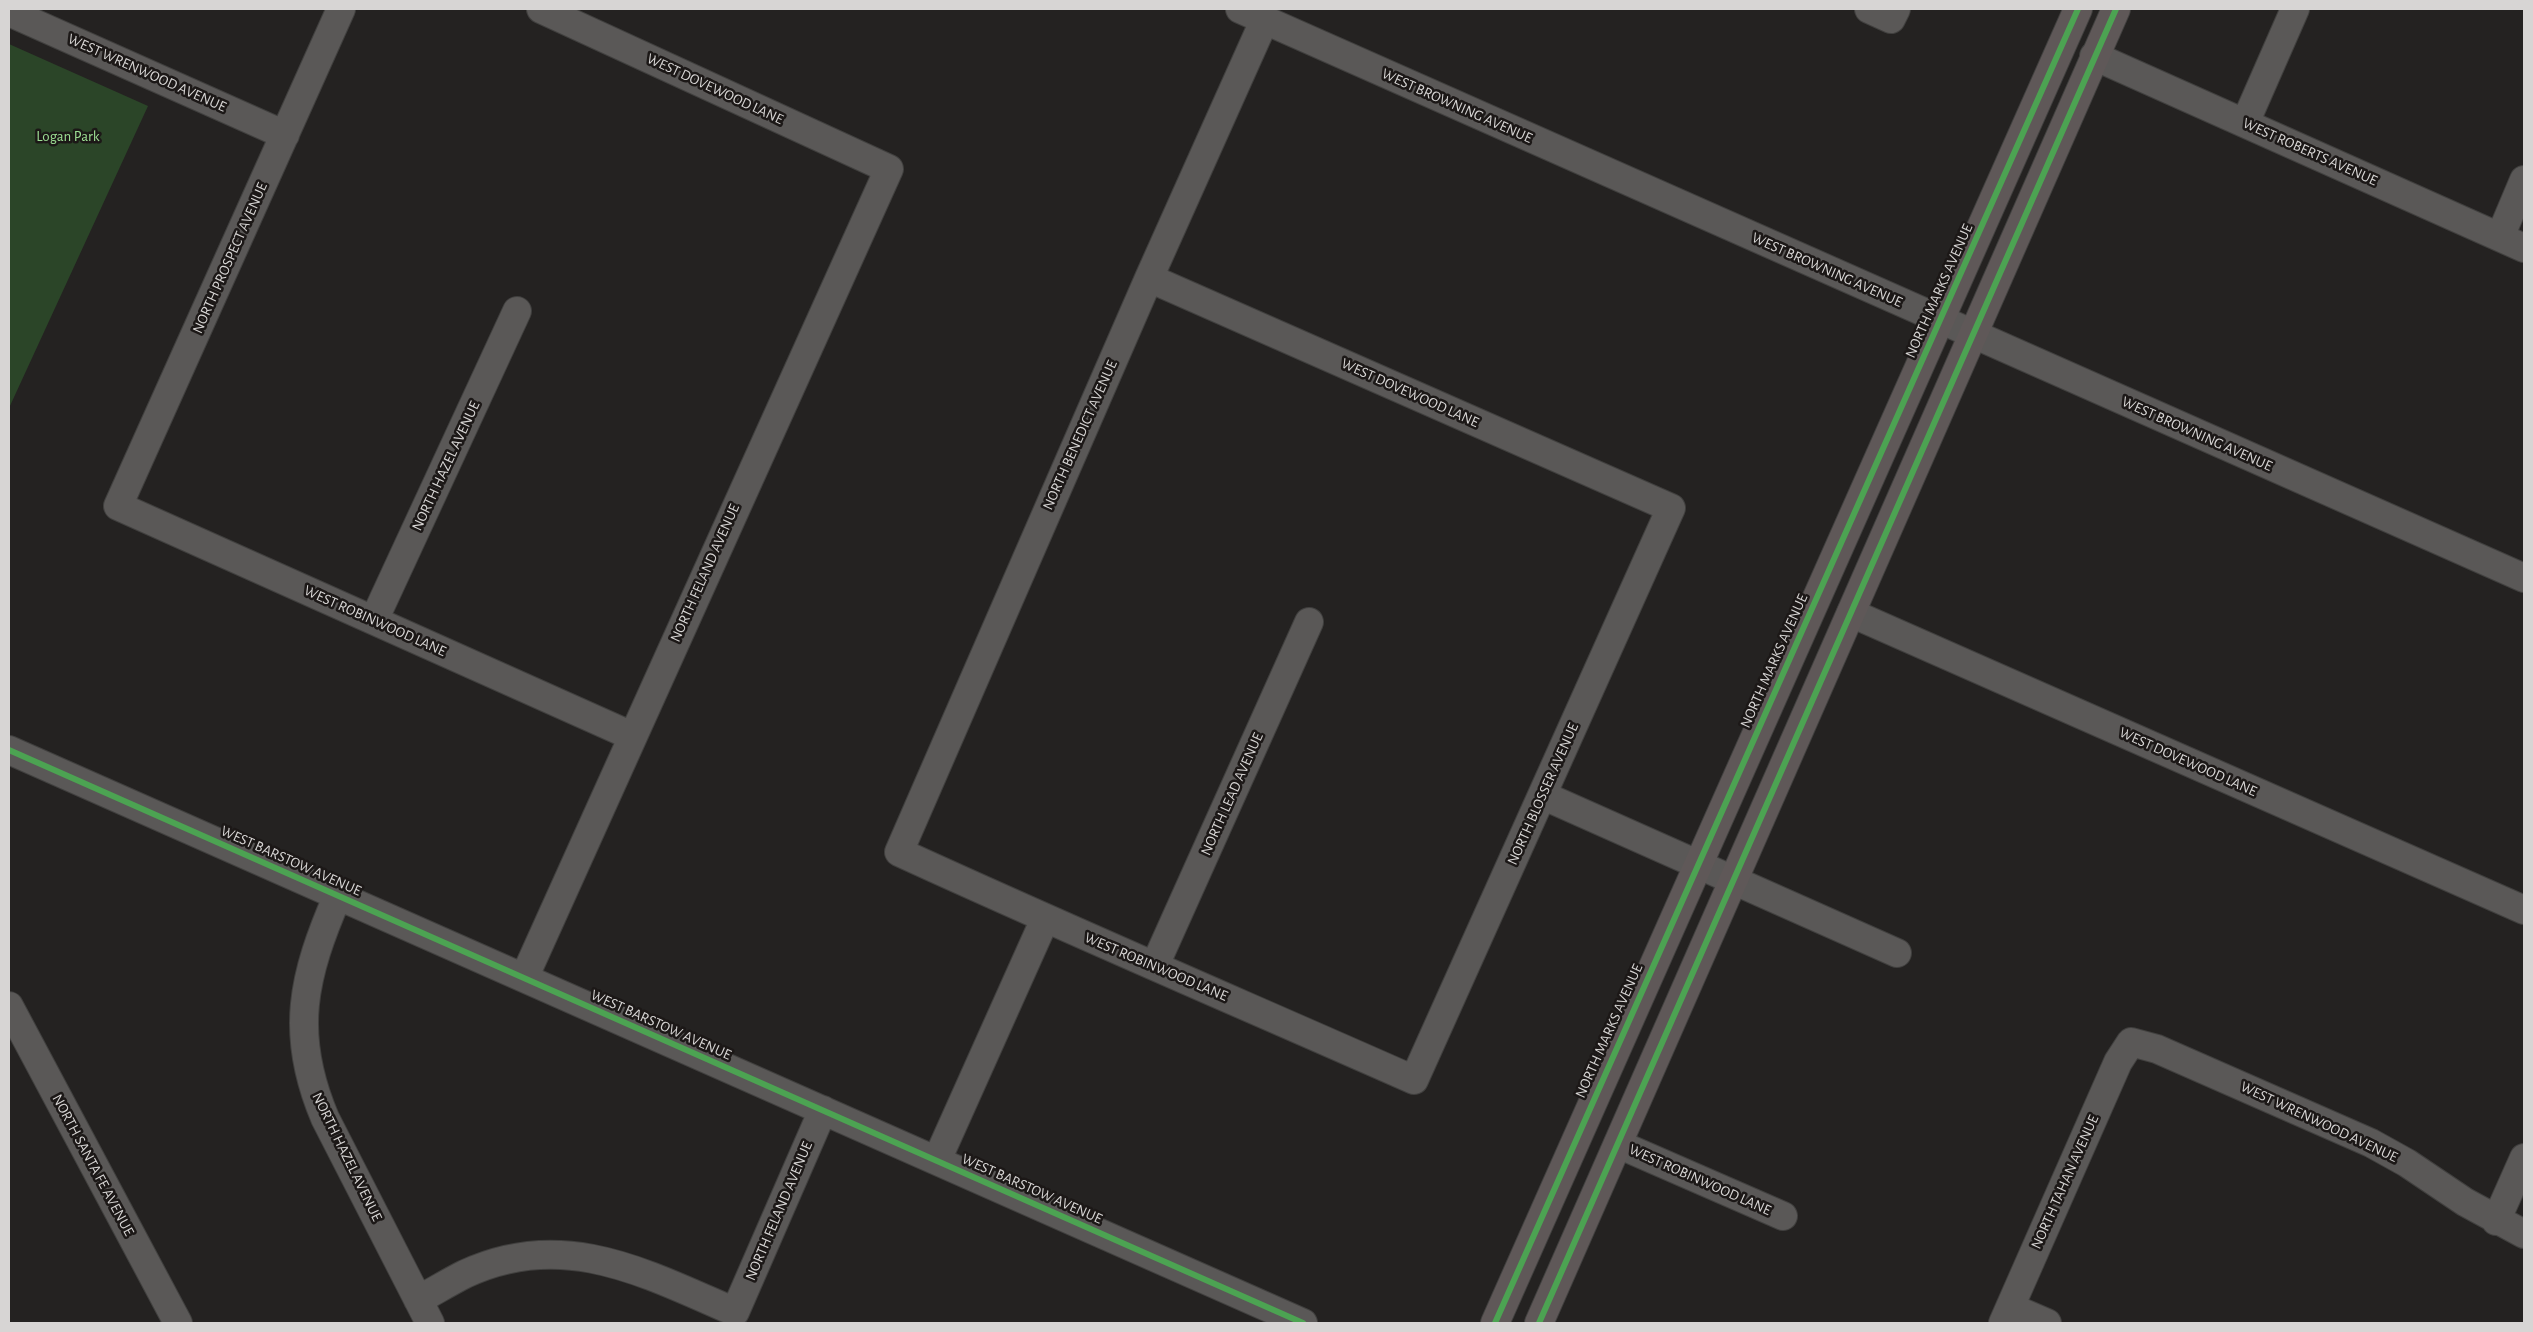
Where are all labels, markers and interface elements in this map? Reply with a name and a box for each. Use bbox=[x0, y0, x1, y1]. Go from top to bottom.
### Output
street label: WEST WRENWOOD AVENUE bbox=[65, 30, 229, 116]
street label: WEST DOVEWOOD LANE bbox=[644, 49, 786, 129]
street label: WEST BROWNING AVENUE bbox=[1379, 65, 1535, 147]
street label: WEST ROBERTS AVENUE bbox=[2240, 114, 2380, 190]
park label: Logan Park bbox=[36, 127, 100, 145]
street label: NORTH PROSPECT AVENUE bbox=[189, 180, 271, 336]
street label: NORTH MARKS AVENUE bbox=[1901, 221, 1977, 361]
street label: WEST BROWNING AVENUE bbox=[1749, 229, 1905, 311]
street label: WEST DOVEWOOD LANE bbox=[1338, 355, 1482, 431]
street label: NORTH BENEDICT AVENUE bbox=[1039, 357, 1121, 513]
street label: WEST BROWNING AVENUE bbox=[2119, 393, 2275, 475]
street label: NORTH HAZEL AVENUE bbox=[408, 398, 484, 534]
street label: NORTH FELAND AVENUE bbox=[666, 501, 744, 645]
street label: WEST ROBINWOOD LANE bbox=[301, 581, 449, 661]
street label: NORTH MARKS AVENUE bbox=[1736, 591, 1812, 731]
street label: NORTH BLOSSER AVENUE bbox=[1504, 720, 1582, 868]
street label: WEST DOVEWOOD LANE bbox=[2116, 724, 2260, 800]
street label: NORTH LEAD AVENUE bbox=[1197, 730, 1267, 858]
street label: WEST BARSTOW AVENUE bbox=[218, 822, 364, 900]
street label: WEST ROBINWOOD LANE bbox=[1082, 929, 1230, 1005]
street label: NORTH MARKS AVENUE bbox=[1571, 961, 1647, 1101]
street label: WEST BARSTOW AVENUE bbox=[588, 986, 734, 1064]
street label: WEST WRENWOOD AVENUE bbox=[2237, 1078, 2401, 1166]
street label: NORTH HAZEL AVENUE bbox=[308, 1090, 386, 1224]
street label: NORTH SANTA FE AVENUE bbox=[48, 1091, 138, 1239]
street label: NORTH TAHAN AVENUE bbox=[2027, 1112, 2103, 1252]
street label: NORTH FELAND AVENUE bbox=[742, 1139, 816, 1283]
street label: WEST ROBINWOOD LANE bbox=[1626, 1140, 1774, 1220]
street label: WEST BARSTOW AVENUE bbox=[959, 1150, 1105, 1228]

